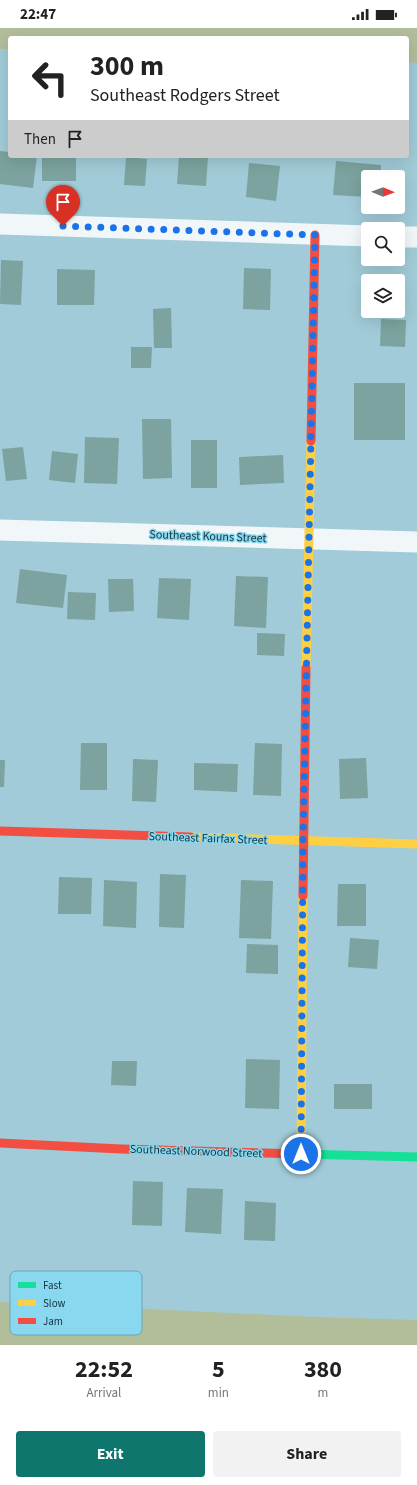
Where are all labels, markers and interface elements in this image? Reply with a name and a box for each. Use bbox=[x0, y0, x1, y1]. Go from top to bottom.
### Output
text: 22:47 bbox=[20, 4, 56, 25]
text: 300 m bbox=[90, 46, 164, 86]
icon: left bbox=[24, 52, 76, 104]
text: Southeast Rodgers Street bbox=[90, 83, 280, 108]
icon: arrive bbox=[64, 128, 86, 150]
text: Then bbox=[24, 129, 56, 150]
north arrow bbox=[361, 170, 405, 214]
map controls bbox=[361, 170, 405, 318]
pin bbox=[46, 185, 80, 226]
icon: arrive bbox=[52, 191, 74, 213]
button: search bbox=[361, 222, 405, 266]
button: layers bbox=[361, 274, 405, 318]
street label: Southeast Kouns Street bbox=[149, 526, 267, 547]
street label: Southeast Fairfax Street bbox=[148, 828, 268, 849]
position arrow bbox=[280, 1133, 322, 1175]
street label: Southeast Norwood Street bbox=[129, 1141, 262, 1162]
legend bbox=[10, 1271, 142, 1335]
text: Fast bbox=[43, 1278, 62, 1293]
text: Slow bbox=[43, 1296, 66, 1311]
text: Jam bbox=[43, 1314, 63, 1329]
text: 22:52 bbox=[75, 1352, 133, 1387]
text: 5 bbox=[212, 1352, 225, 1387]
text: 380 bbox=[304, 1352, 342, 1387]
text: Arrival bbox=[86, 1384, 121, 1402]
text: min bbox=[208, 1384, 229, 1402]
text: m bbox=[318, 1384, 328, 1402]
button: Exit bbox=[16, 1431, 205, 1477]
button: Share bbox=[213, 1431, 401, 1477]

